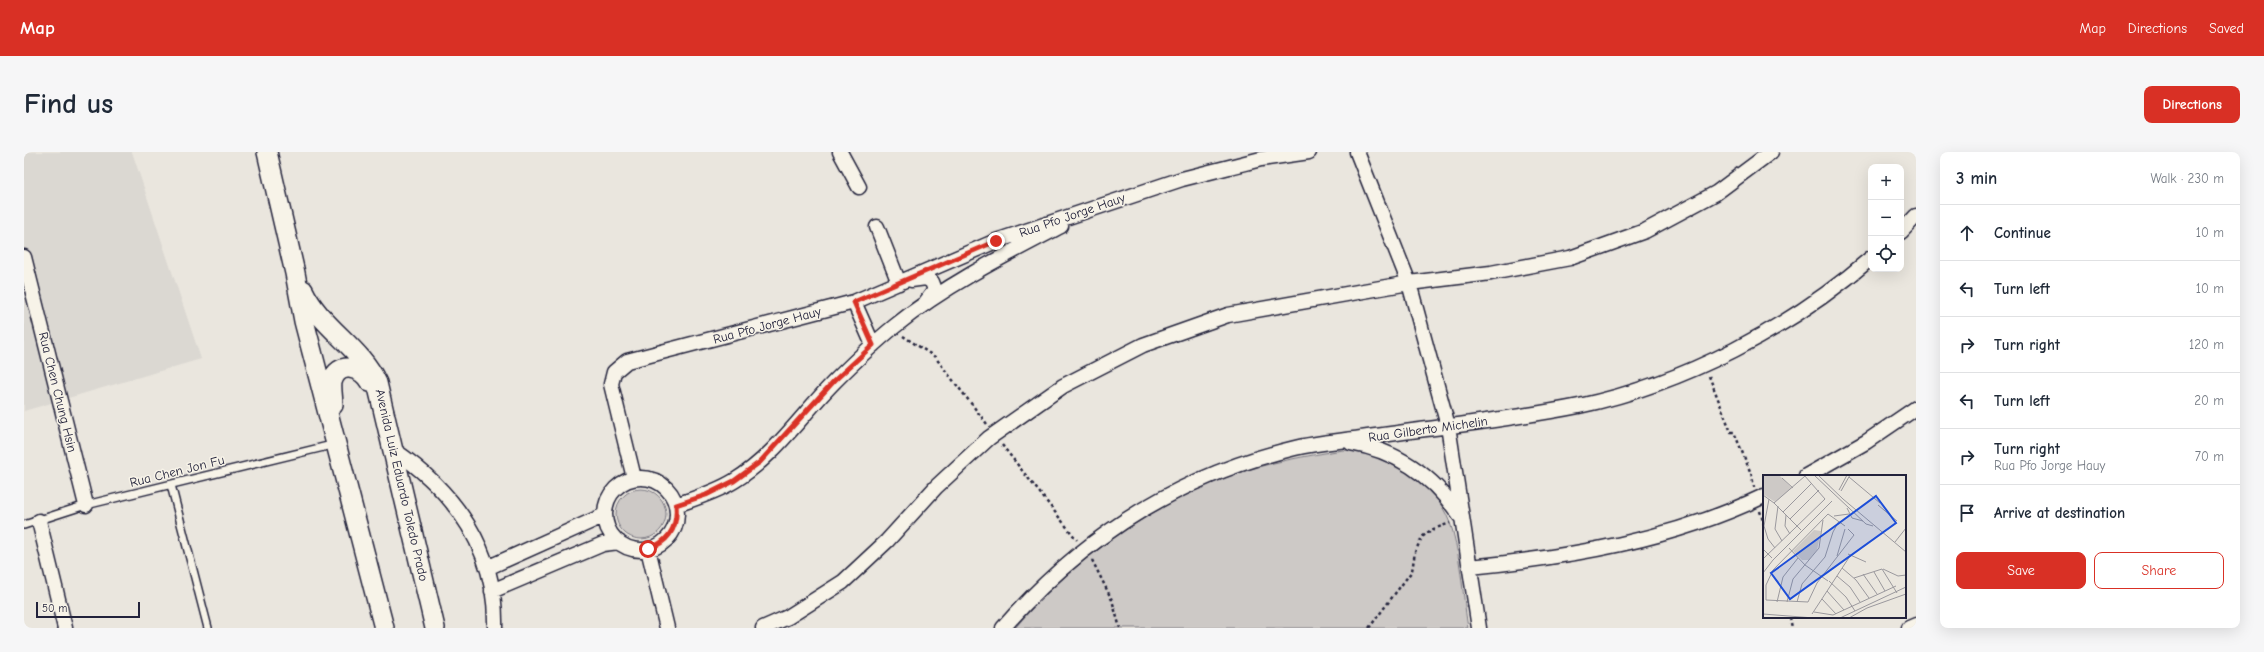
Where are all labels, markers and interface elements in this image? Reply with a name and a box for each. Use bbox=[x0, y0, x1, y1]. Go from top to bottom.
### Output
text: Map bbox=[20, 17, 55, 39]
text: Map bbox=[2079, 20, 2106, 37]
text: Directions bbox=[2128, 20, 2187, 37]
text: Saved bbox=[2209, 20, 2244, 37]
button: Directions bbox=[2144, 86, 2240, 123]
text: Find us bbox=[24, 88, 113, 120]
map controls bbox=[1868, 164, 1904, 272]
button: + bbox=[1868, 164, 1904, 200]
text: 3 min bbox=[1956, 169, 1997, 188]
text: Walk · 230 m bbox=[2150, 171, 2224, 186]
street label: Rua Pfo Jorge Hauy bbox=[1017, 190, 1127, 240]
button: − bbox=[1868, 200, 1904, 236]
icon: ahead bbox=[1956, 222, 1978, 244]
text: Continue bbox=[1994, 224, 2051, 242]
text: 10 m bbox=[2196, 225, 2224, 240]
route end bbox=[987, 232, 1005, 250]
button: locate bbox=[1868, 236, 1904, 272]
icon: left bbox=[1956, 278, 1978, 300]
text: Turn left bbox=[1994, 280, 2050, 298]
text: 10 m bbox=[2196, 281, 2224, 296]
street label: Rua Pfo Jorge Hauy bbox=[711, 303, 823, 347]
street label: Rua Chen Chung Hsin bbox=[36, 330, 80, 454]
icon: right bbox=[1956, 334, 1978, 356]
text: Turn right bbox=[1994, 336, 2060, 354]
text: 120 m bbox=[2189, 337, 2224, 352]
street label: Avenida Luiz Eduardo Toledo Prado bbox=[373, 387, 431, 583]
icon: left bbox=[1956, 390, 1978, 412]
text: Turn left bbox=[1994, 392, 2050, 410]
text: 20 m bbox=[2194, 393, 2224, 408]
street label: Rua Gilberto Michelin bbox=[1367, 413, 1489, 445]
text: Turn right bbox=[1994, 440, 2060, 458]
icon: right bbox=[1956, 446, 1978, 468]
text: 70 m bbox=[2195, 449, 2224, 464]
street label: Rua Chen Jon Fu bbox=[128, 452, 226, 490]
text: Rua Pfo Jorge Hauy bbox=[1994, 458, 2105, 473]
inset map bbox=[1763, 475, 1906, 618]
icon: arrive bbox=[1956, 502, 1978, 524]
text: Arrive at destination bbox=[1994, 504, 2125, 522]
route start bbox=[639, 540, 657, 558]
button: Save bbox=[1956, 552, 2086, 589]
button: Share bbox=[2094, 552, 2224, 589]
scale bar bbox=[36, 600, 140, 619]
text: 50 m bbox=[42, 602, 67, 615]

